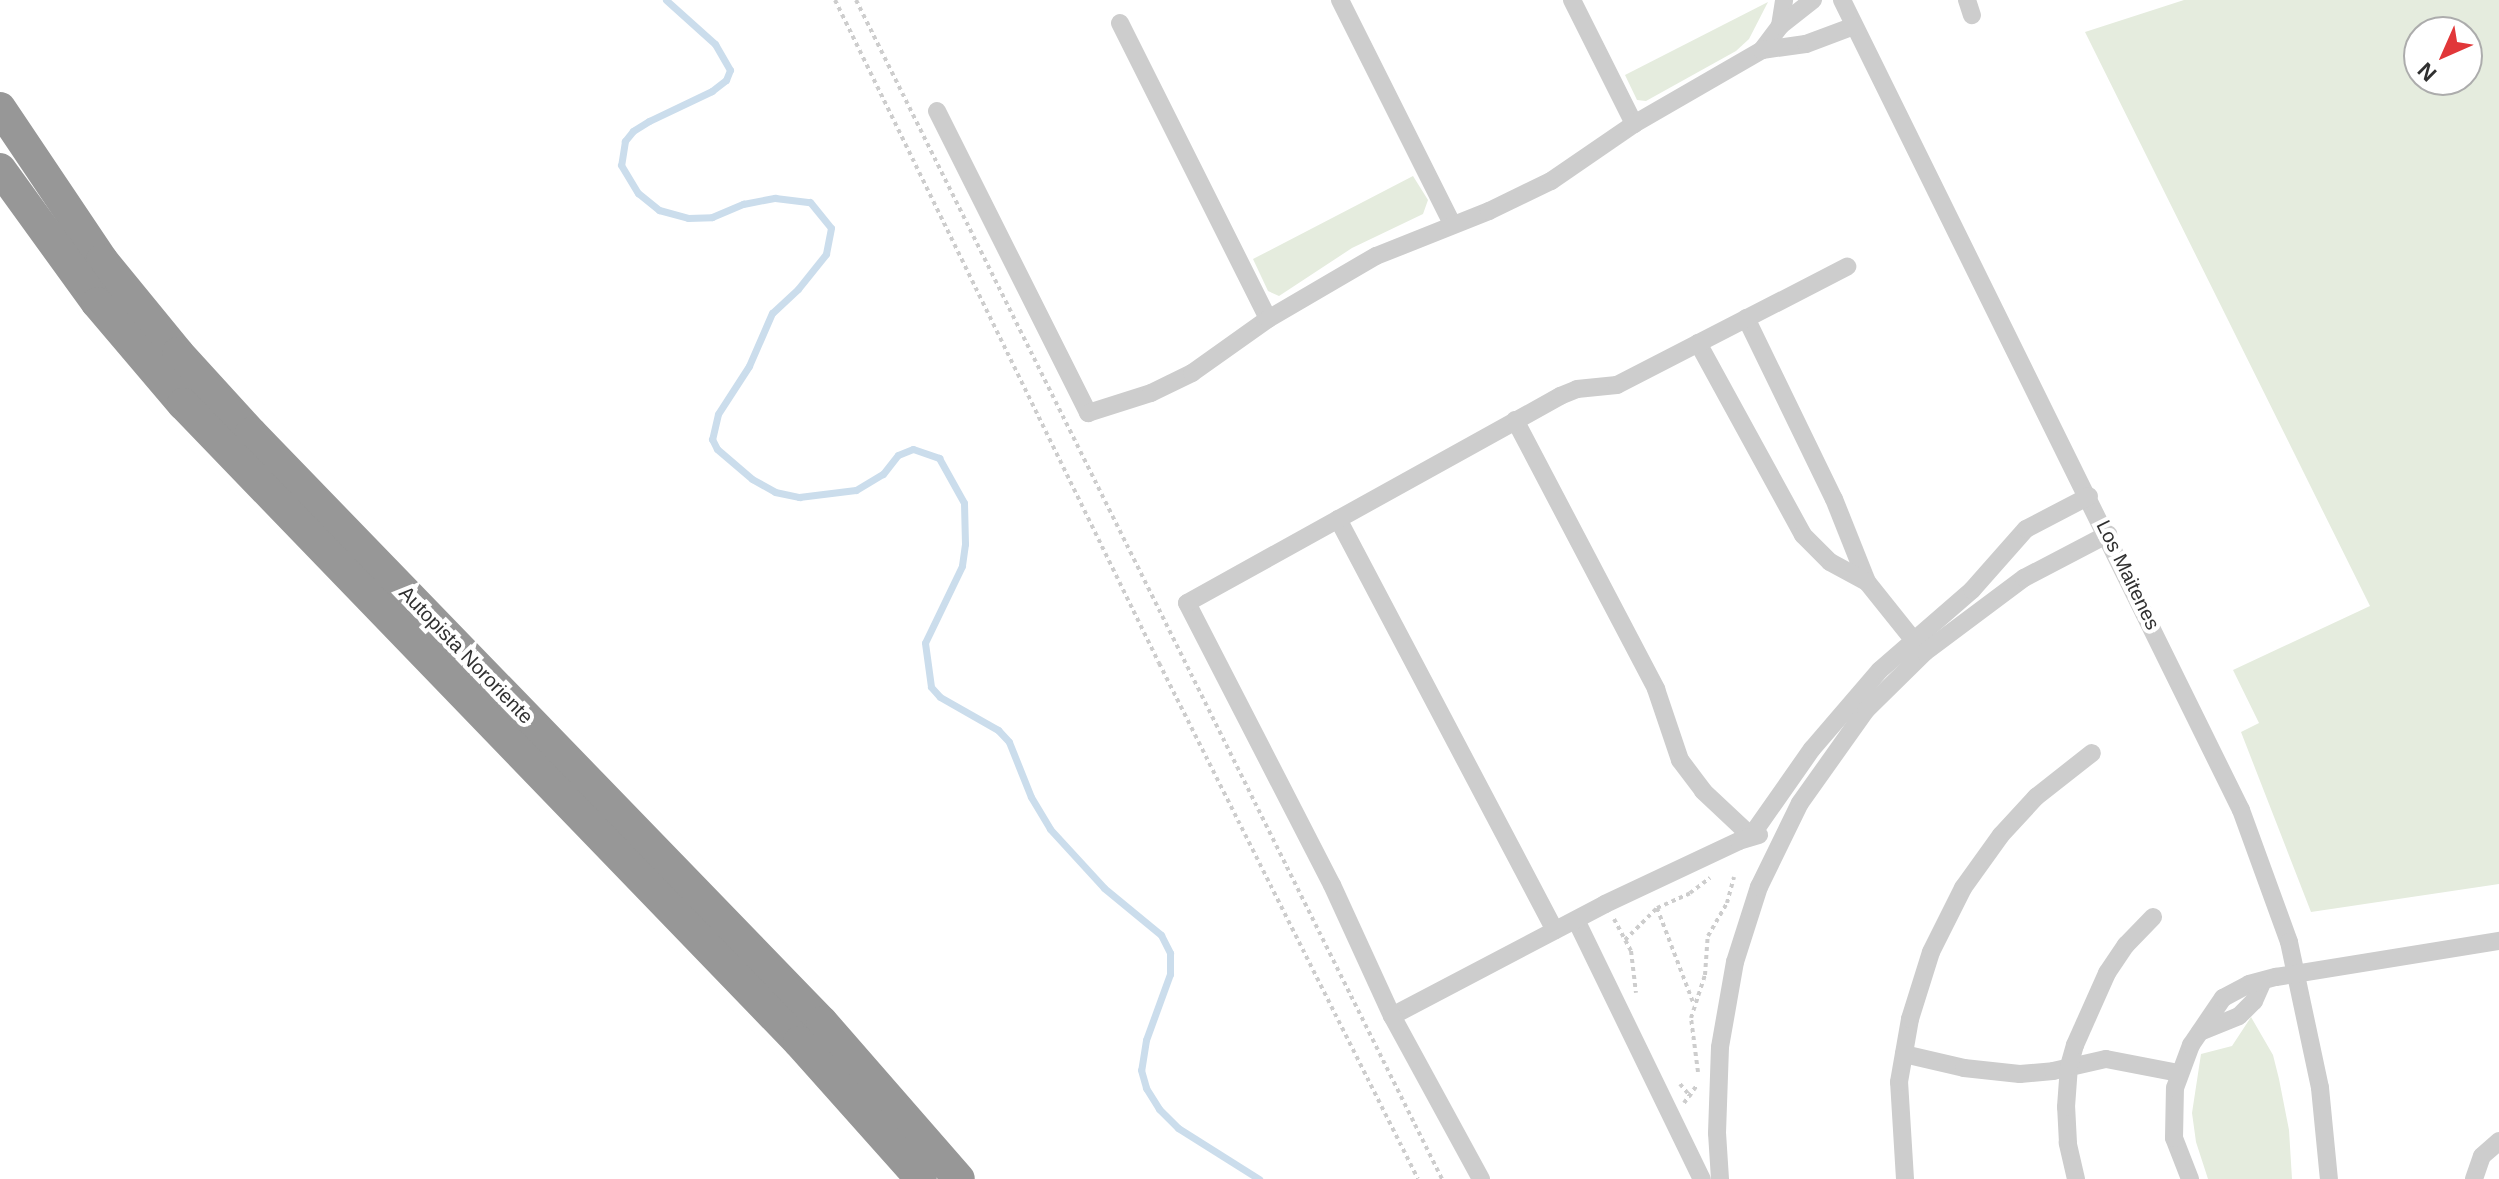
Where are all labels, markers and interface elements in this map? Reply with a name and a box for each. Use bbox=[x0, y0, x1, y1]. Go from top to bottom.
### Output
north arrow bbox=[2403, 16, 2483, 96]
text: N bbox=[2413, 57, 2442, 86]
street label: Los Maitenes bbox=[2091, 516, 2165, 634]
street label: Autopista Nororiente bbox=[394, 581, 538, 729]

